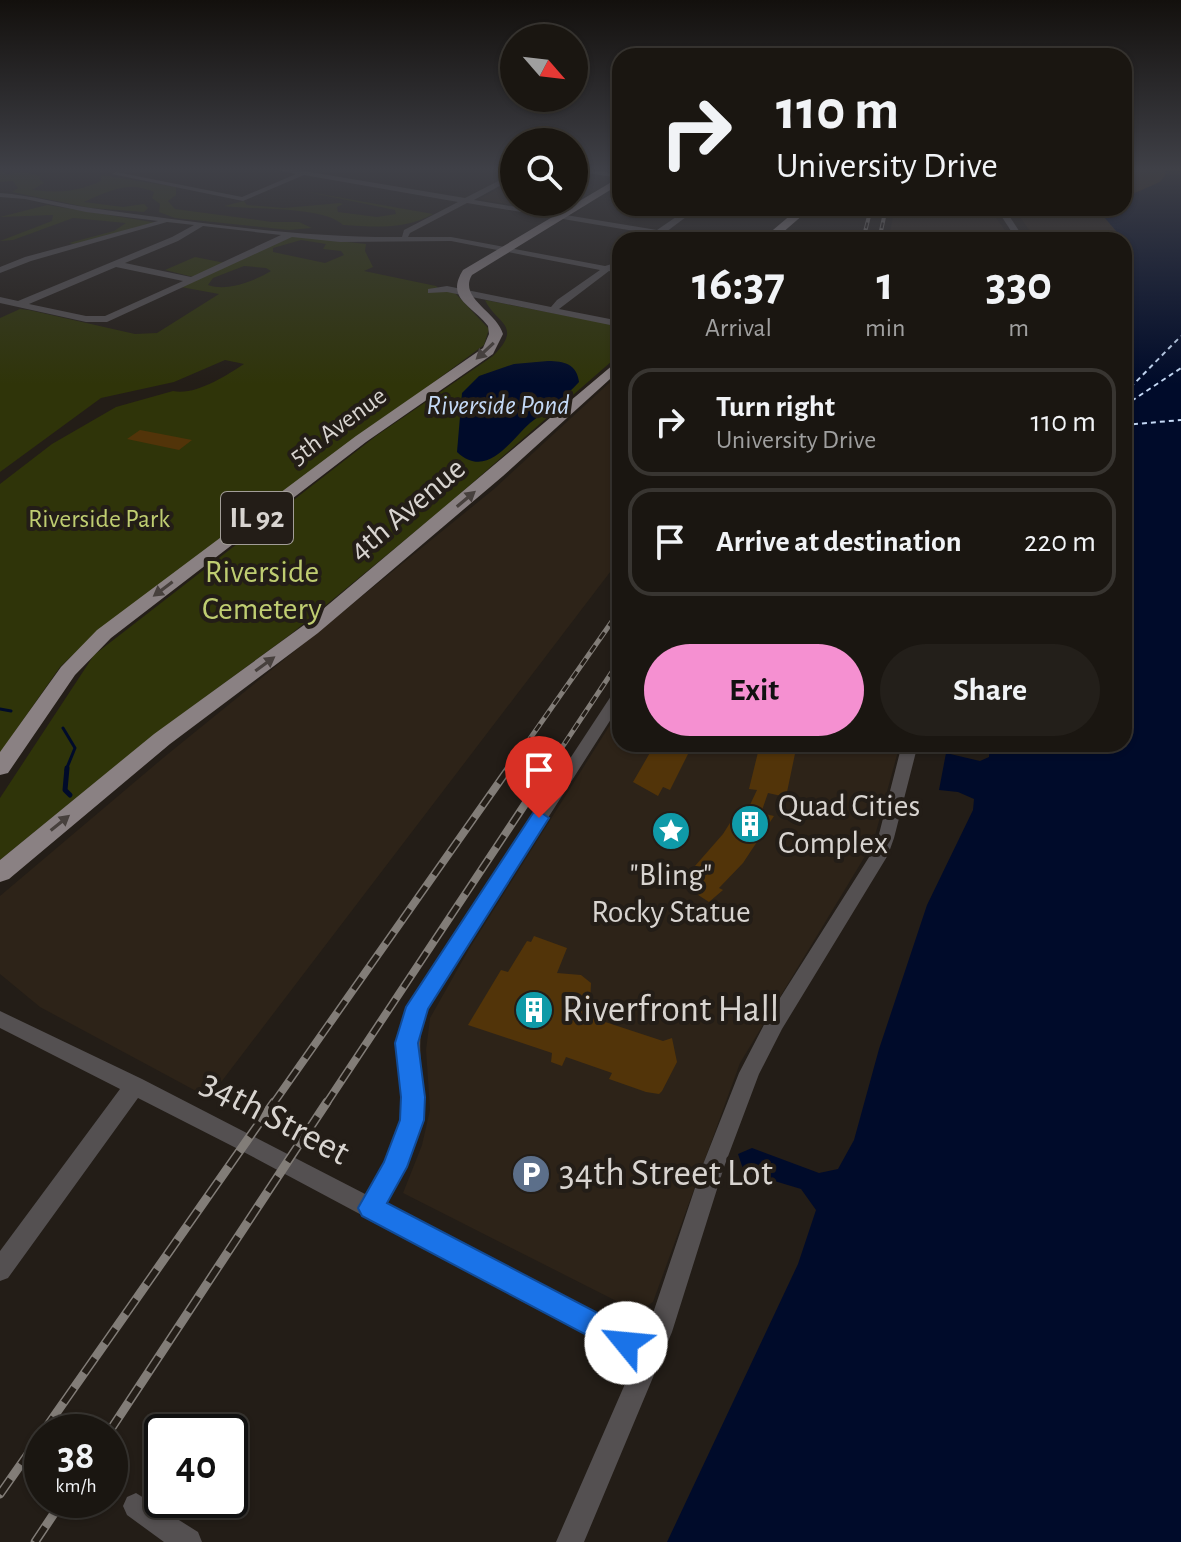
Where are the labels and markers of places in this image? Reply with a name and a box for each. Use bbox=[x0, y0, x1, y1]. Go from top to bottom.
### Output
pin bbox=[505, 736, 573, 818]
place label: Quad Cities Complex bbox=[778, 790, 920, 859]
building icon: Quad Cities Complex bbox=[729, 803, 771, 845]
place icon: "Bling" Rocky Statue bbox=[650, 810, 692, 852]
place label: "Bling" Rocky Statue bbox=[591, 859, 751, 928]
building icon: Riverfront Hall bbox=[513, 989, 555, 1031]
place label: Riverfront Hall bbox=[562, 991, 779, 1029]
parking icon: 34th Street Lot bbox=[510, 1153, 552, 1195]
place label: 34th Street Lot bbox=[559, 1155, 773, 1193]

